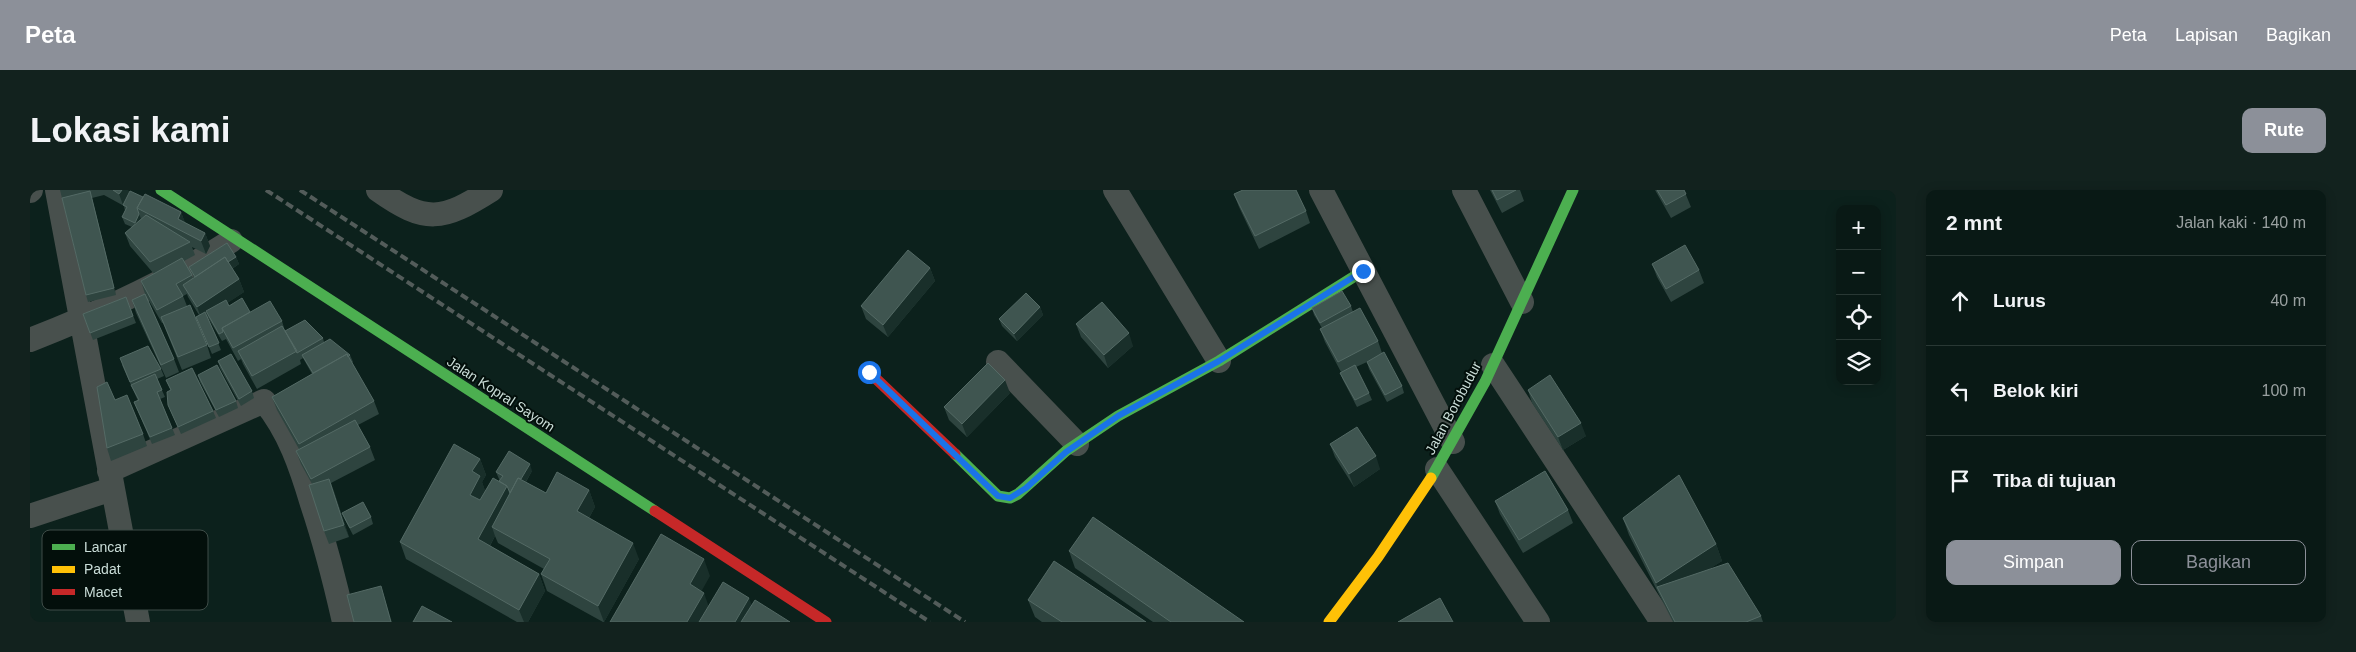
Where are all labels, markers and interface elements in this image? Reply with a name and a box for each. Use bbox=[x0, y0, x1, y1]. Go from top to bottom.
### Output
text: Peta bbox=[25, 21, 76, 48]
text: Peta bbox=[2110, 25, 2147, 45]
text: Lapisan bbox=[2175, 25, 2238, 45]
text: Bagikan bbox=[2266, 25, 2331, 45]
button: Rute bbox=[2242, 108, 2326, 153]
text: Lokasi kami bbox=[30, 110, 230, 149]
map controls bbox=[1836, 205, 1881, 385]
button: + bbox=[1836, 205, 1881, 250]
text: 2 mnt bbox=[1946, 211, 2002, 234]
text: Jalan kaki · 140 m bbox=[2176, 214, 2306, 231]
button: − bbox=[1836, 250, 1881, 295]
route end bbox=[1352, 260, 1375, 283]
icon: ahead bbox=[1946, 287, 1974, 315]
text: Lurus bbox=[1993, 290, 2046, 311]
text: 40 m bbox=[2270, 292, 2306, 309]
button: locate bbox=[1836, 295, 1881, 340]
button: layers bbox=[1836, 340, 1881, 385]
street label: Jalan Kopral Sayom bbox=[444, 353, 558, 435]
street label: Jalan Borobudur bbox=[1422, 359, 1484, 457]
route start bbox=[858, 361, 881, 384]
icon: left bbox=[1946, 377, 1974, 405]
text: Belok kiri bbox=[1993, 380, 2079, 401]
text: 100 m bbox=[2262, 382, 2306, 399]
icon: arrive bbox=[1946, 467, 1974, 495]
text: Tiba di tujuan bbox=[1993, 470, 2116, 491]
legend bbox=[42, 530, 208, 610]
text: Lancar bbox=[84, 539, 127, 555]
button: Simpan bbox=[1946, 540, 2121, 585]
button: Bagikan bbox=[2131, 540, 2306, 585]
text: Padat bbox=[84, 561, 121, 577]
text: Macet bbox=[84, 584, 122, 600]

